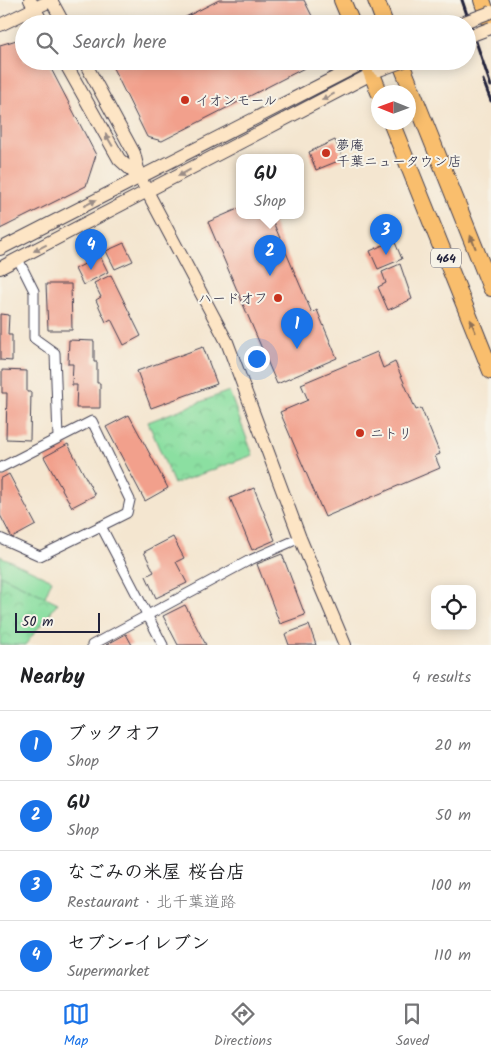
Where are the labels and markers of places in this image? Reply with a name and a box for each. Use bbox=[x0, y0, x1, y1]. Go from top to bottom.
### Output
place label: イオンモール bbox=[195, 90, 278, 112]
marker: イオンモール bbox=[179, 94, 191, 106]
place label: 夢庵 千葉ニュータウン店 bbox=[336, 135, 462, 173]
marker: 夢庵 千葉ニュータウン店 bbox=[320, 147, 332, 159]
pin: 3 bbox=[370, 214, 402, 255]
pin: 4 bbox=[75, 229, 107, 270]
pin: 2 bbox=[254, 235, 286, 276]
place label: ハードオフ bbox=[198, 288, 268, 310]
marker: ハードオフ bbox=[272, 292, 284, 304]
pin: 1 bbox=[281, 308, 313, 349]
place label: ニトリ bbox=[370, 423, 412, 445]
marker: ニトリ bbox=[354, 427, 366, 439]

